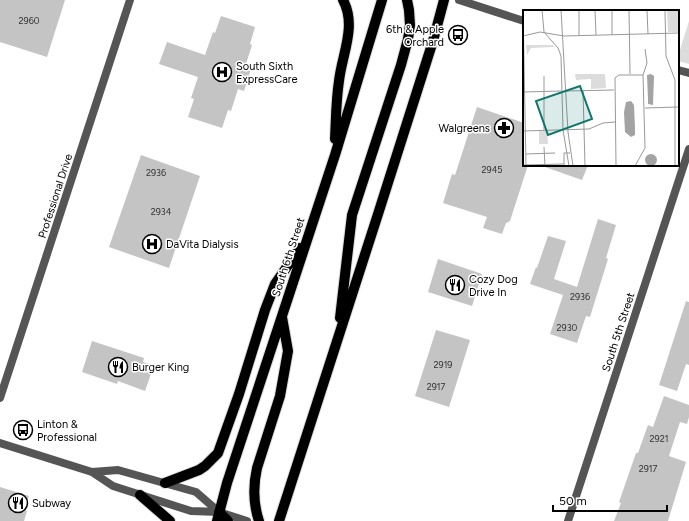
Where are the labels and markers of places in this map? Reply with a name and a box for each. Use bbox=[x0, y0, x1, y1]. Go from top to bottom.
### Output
place label: 6th & Apple Orchard bbox=[386, 23, 444, 49]
bus stop icon: 6th & Apple Orchard bbox=[447, 24, 469, 46]
place label: South Sixth ExpressCare bbox=[236, 60, 297, 86]
hospital icon: South Sixth ExpressCare bbox=[211, 61, 233, 83]
pharmacy icon: Walgreens bbox=[493, 117, 515, 139]
place label: Walgreens bbox=[438, 122, 490, 135]
hospital icon: DaVita Dialysis bbox=[141, 233, 163, 255]
place label: DaVita Dialysis bbox=[166, 238, 239, 251]
place label: Cozy Dog Drive In bbox=[469, 273, 518, 299]
restaurant icon: Cozy Dog Drive In bbox=[444, 274, 466, 296]
restaurant icon: Burger King bbox=[107, 356, 129, 378]
place label: Burger King bbox=[132, 361, 189, 374]
place label: Linton & Professional bbox=[37, 418, 97, 444]
bus stop icon: Linton & Professional bbox=[12, 419, 34, 441]
restaurant icon: Subway bbox=[7, 492, 29, 514]
place label: Subway bbox=[32, 497, 71, 510]

